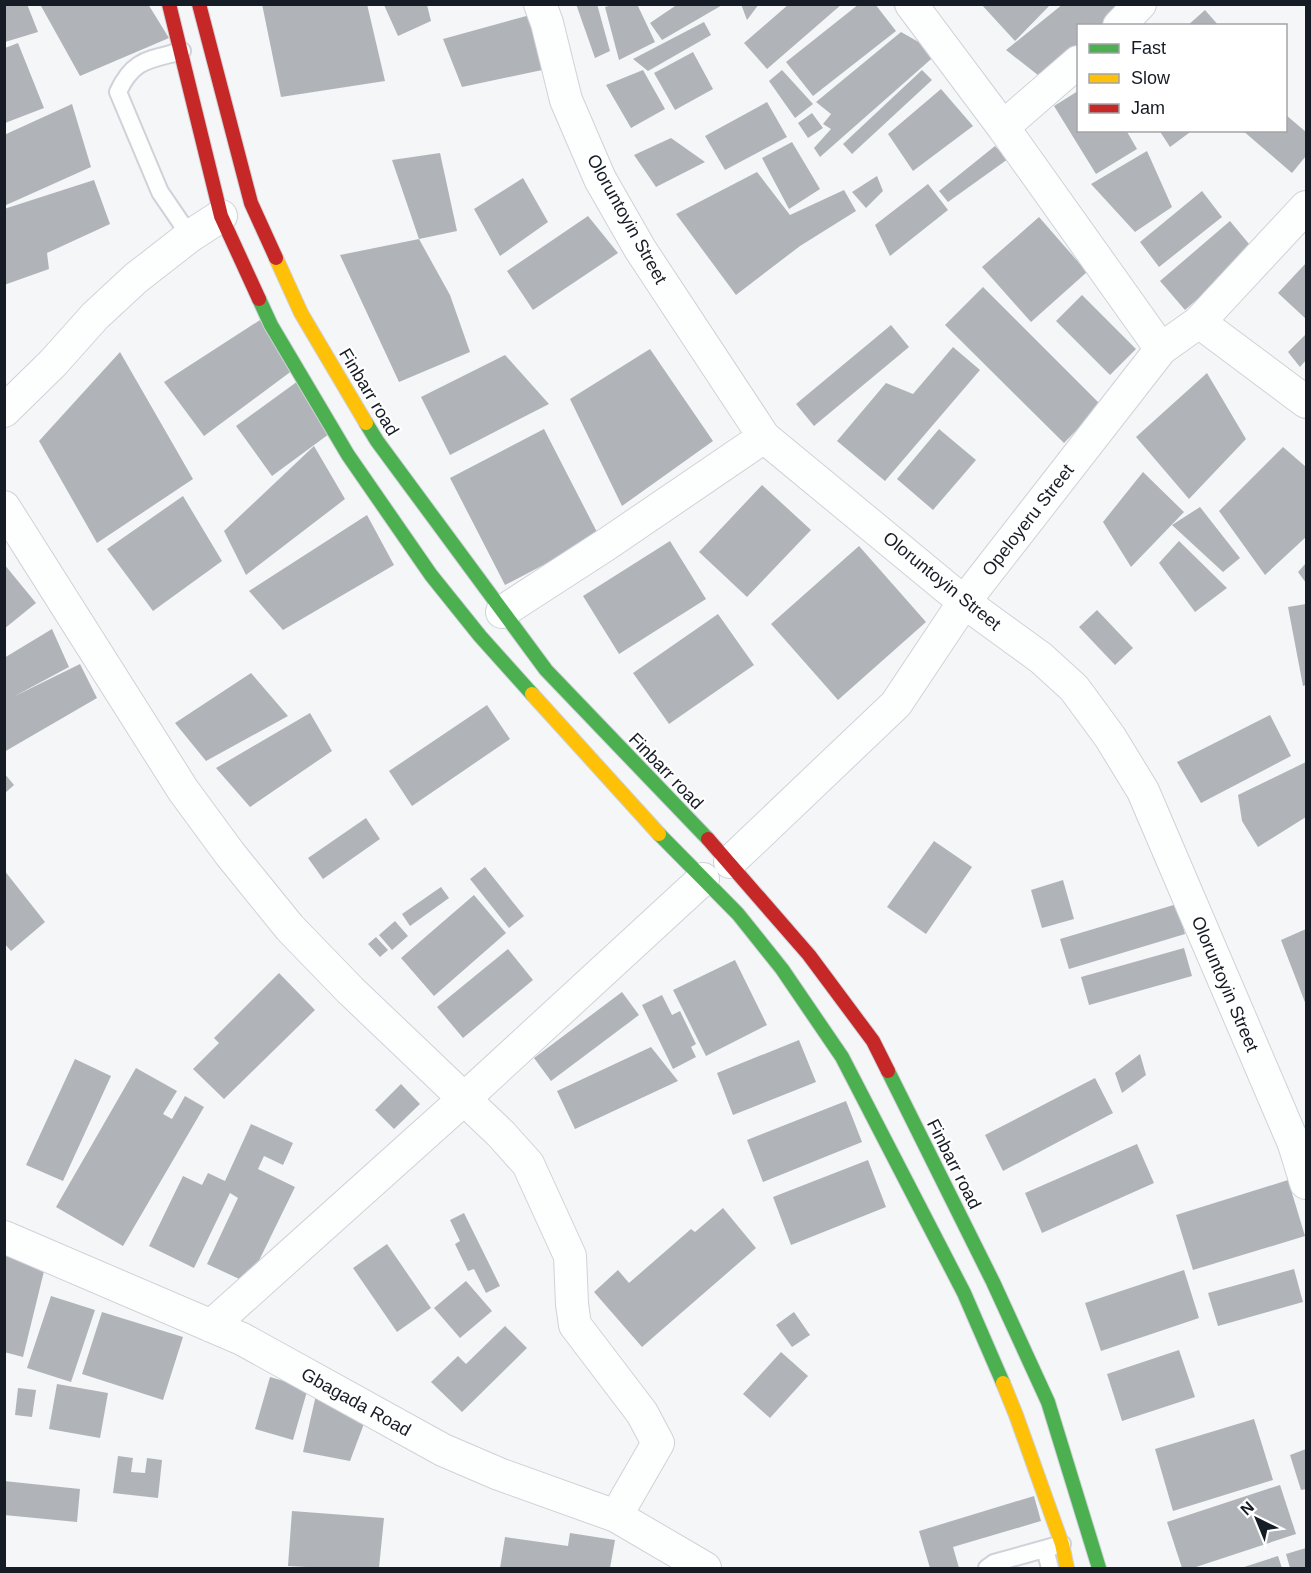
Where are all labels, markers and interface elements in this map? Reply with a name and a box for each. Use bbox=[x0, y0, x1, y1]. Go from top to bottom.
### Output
legend bbox=[1077, 24, 1287, 132]
text: Fast bbox=[1131, 38, 1166, 58]
text: Slow bbox=[1131, 68, 1171, 88]
text: Jam bbox=[1131, 98, 1165, 118]
street label: Oloruntoyin Street bbox=[583, 151, 671, 287]
street label: Finbarr road bbox=[335, 345, 403, 439]
street label: Opeloyeru Street bbox=[978, 460, 1078, 580]
street label: Oloruntoyin Street bbox=[879, 528, 1005, 634]
street label: Finbarr road bbox=[625, 729, 707, 813]
street label: Oloruntoyin Street bbox=[1187, 913, 1263, 1055]
street label: Finbarr road bbox=[923, 1116, 985, 1212]
street label: Gbagada Road bbox=[298, 1364, 414, 1440]
north arrow bbox=[1227, 1489, 1287, 1549]
text: N bbox=[1237, 1498, 1257, 1519]

